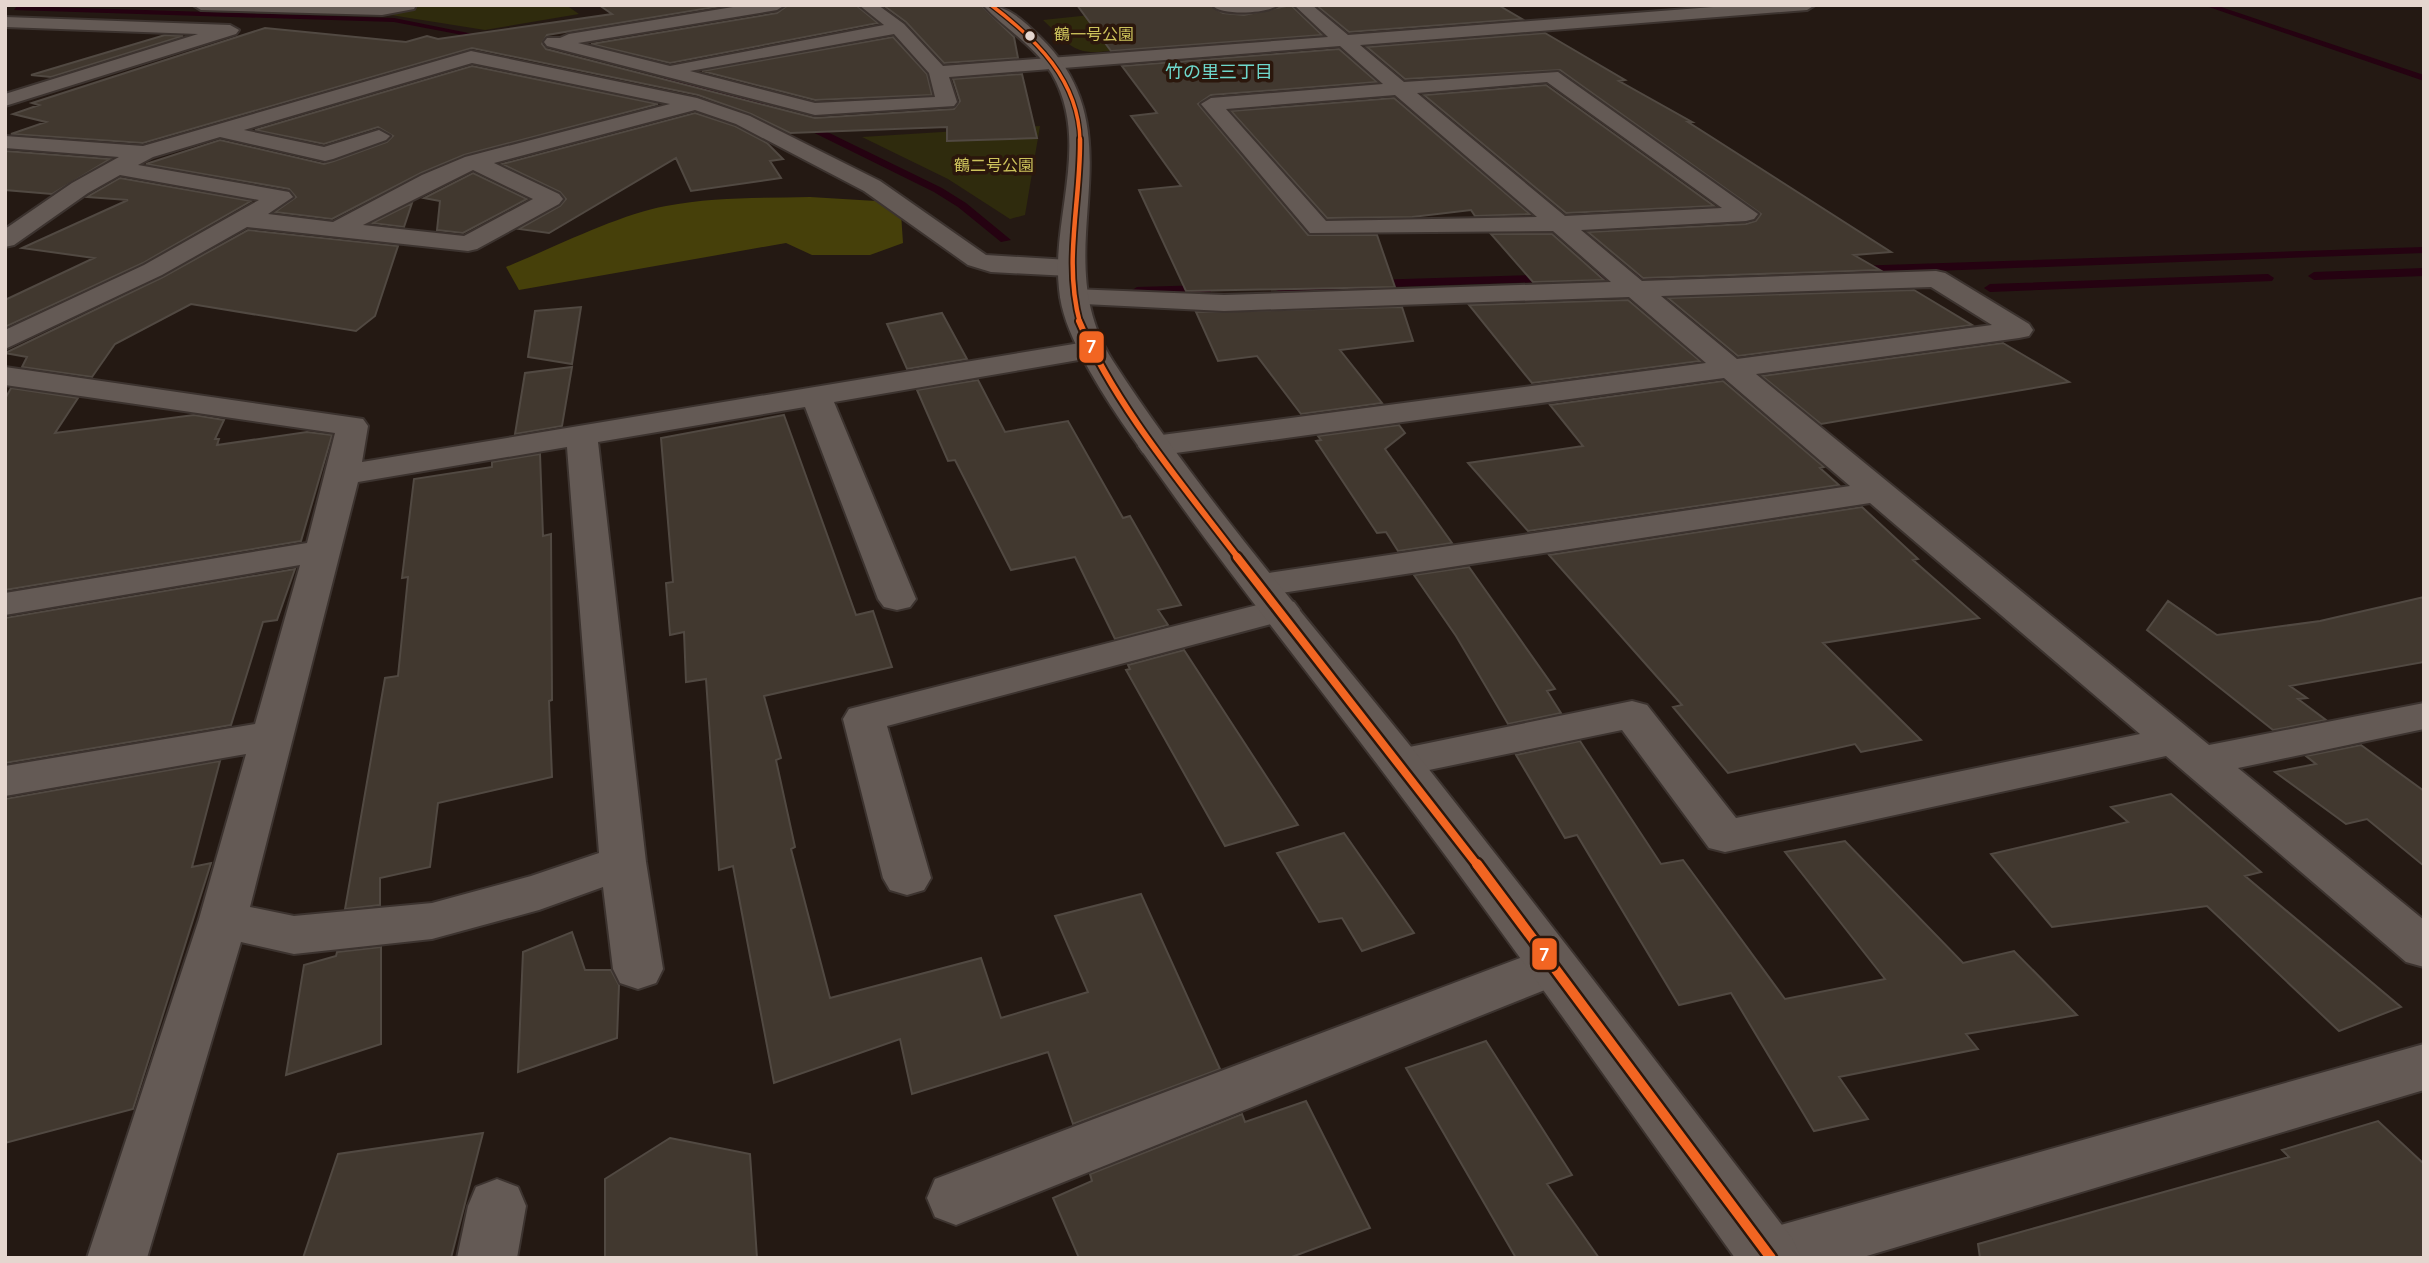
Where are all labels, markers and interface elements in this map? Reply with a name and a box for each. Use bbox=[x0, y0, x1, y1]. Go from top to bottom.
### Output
park label: 鶴一号公園 bbox=[1054, 24, 1134, 44]
unlabelled marker bbox=[1023, 29, 1037, 43]
district label: 竹の里三丁目 bbox=[1165, 60, 1273, 83]
park label: 鶴二号公園 bbox=[954, 155, 1034, 175]
line badge: 7 bbox=[1078, 330, 1105, 364]
text: 7 bbox=[1086, 334, 1096, 358]
line badge: 7 bbox=[1531, 937, 1558, 971]
text: 7 bbox=[1539, 942, 1549, 966]

